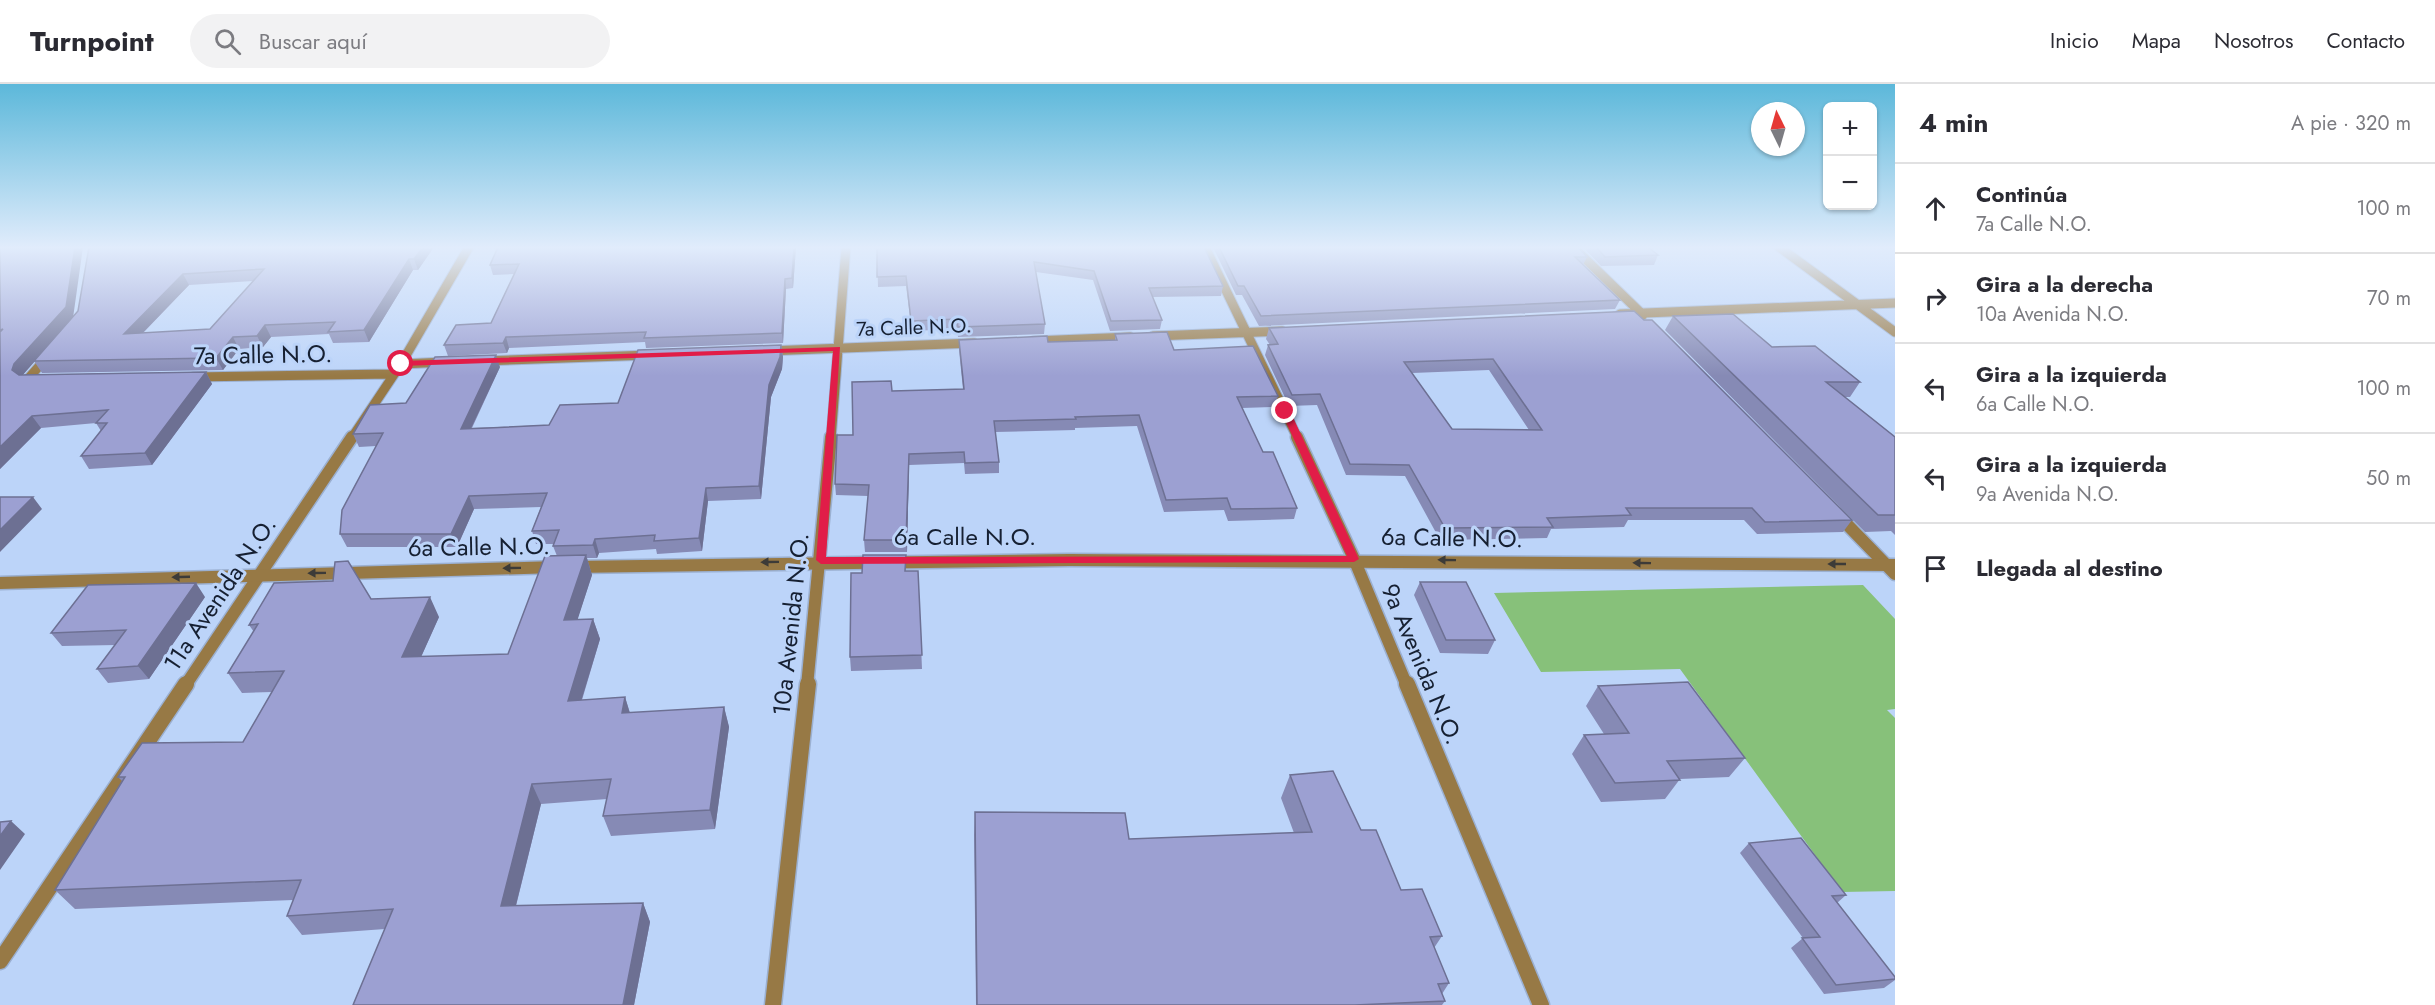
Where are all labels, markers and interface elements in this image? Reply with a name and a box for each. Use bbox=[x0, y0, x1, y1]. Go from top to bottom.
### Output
search box bbox=[190, 14, 610, 68]
text: Turnpoint bbox=[30, 21, 154, 62]
icon: search bbox=[211, 25, 244, 58]
text: Buscar aquí bbox=[259, 25, 367, 57]
text: Inicio bbox=[2050, 26, 2099, 56]
text: Mapa bbox=[2132, 26, 2181, 56]
text: Nosotros bbox=[2214, 26, 2293, 56]
text: Contacto bbox=[2326, 26, 2405, 56]
north arrow bbox=[1751, 102, 1805, 156]
map controls bbox=[1823, 102, 1877, 210]
button: + bbox=[1823, 102, 1877, 156]
text: 4 min bbox=[1919, 104, 1988, 142]
text: A pie · 320 m bbox=[2291, 109, 2411, 138]
button: − bbox=[1823, 156, 1877, 210]
text: Continúa bbox=[1976, 178, 2067, 210]
icon: ahead bbox=[1919, 192, 1952, 225]
text: 100 m bbox=[2356, 194, 2411, 223]
text: 7a Calle N.O. bbox=[1976, 210, 2092, 239]
text: Gira a la derecha bbox=[1976, 268, 2153, 300]
icon: right bbox=[1919, 282, 1952, 315]
text: 70 m bbox=[2367, 284, 2411, 313]
text: 10a Avenida N.O. bbox=[1976, 300, 2129, 329]
street label: 7a Calle N.O. bbox=[856, 311, 972, 344]
street label: 7a Calle N.O. bbox=[193, 336, 333, 373]
route start bbox=[387, 350, 413, 376]
text: Gira a la izquierda bbox=[1976, 358, 2167, 390]
icon: left bbox=[1919, 372, 1952, 405]
text: 100 m bbox=[2356, 374, 2411, 403]
text: 6a Calle N.O. bbox=[1976, 390, 2095, 419]
route end bbox=[1271, 397, 1297, 423]
text: Gira a la izquierda bbox=[1976, 448, 2167, 480]
icon: left bbox=[1919, 462, 1952, 495]
text: 50 m bbox=[2366, 464, 2411, 493]
text: 9a Avenida N.O. bbox=[1976, 480, 2119, 509]
street label: 11a Avenida N.O. bbox=[155, 509, 284, 678]
street label: 6a Calle N.O. bbox=[894, 519, 1036, 554]
street label: 6a Calle N.O. bbox=[1381, 519, 1524, 556]
street label: 6a Calle N.O. bbox=[407, 528, 550, 565]
street label: 10a Avenida N.O. bbox=[763, 531, 818, 717]
icon: arrive bbox=[1919, 552, 1952, 585]
text: Llegada al destino bbox=[1976, 552, 2163, 584]
one-way arrow bbox=[1437, 555, 1456, 565]
one-way arrow bbox=[761, 557, 780, 566]
one-way arrow bbox=[1632, 558, 1651, 568]
one-way arrow bbox=[1827, 559, 1846, 569]
one-way arrow bbox=[503, 563, 522, 573]
one-way arrow bbox=[308, 568, 327, 578]
one-way arrow bbox=[172, 572, 191, 582]
street label: 9a Avenida N.O. bbox=[1373, 578, 1472, 750]

